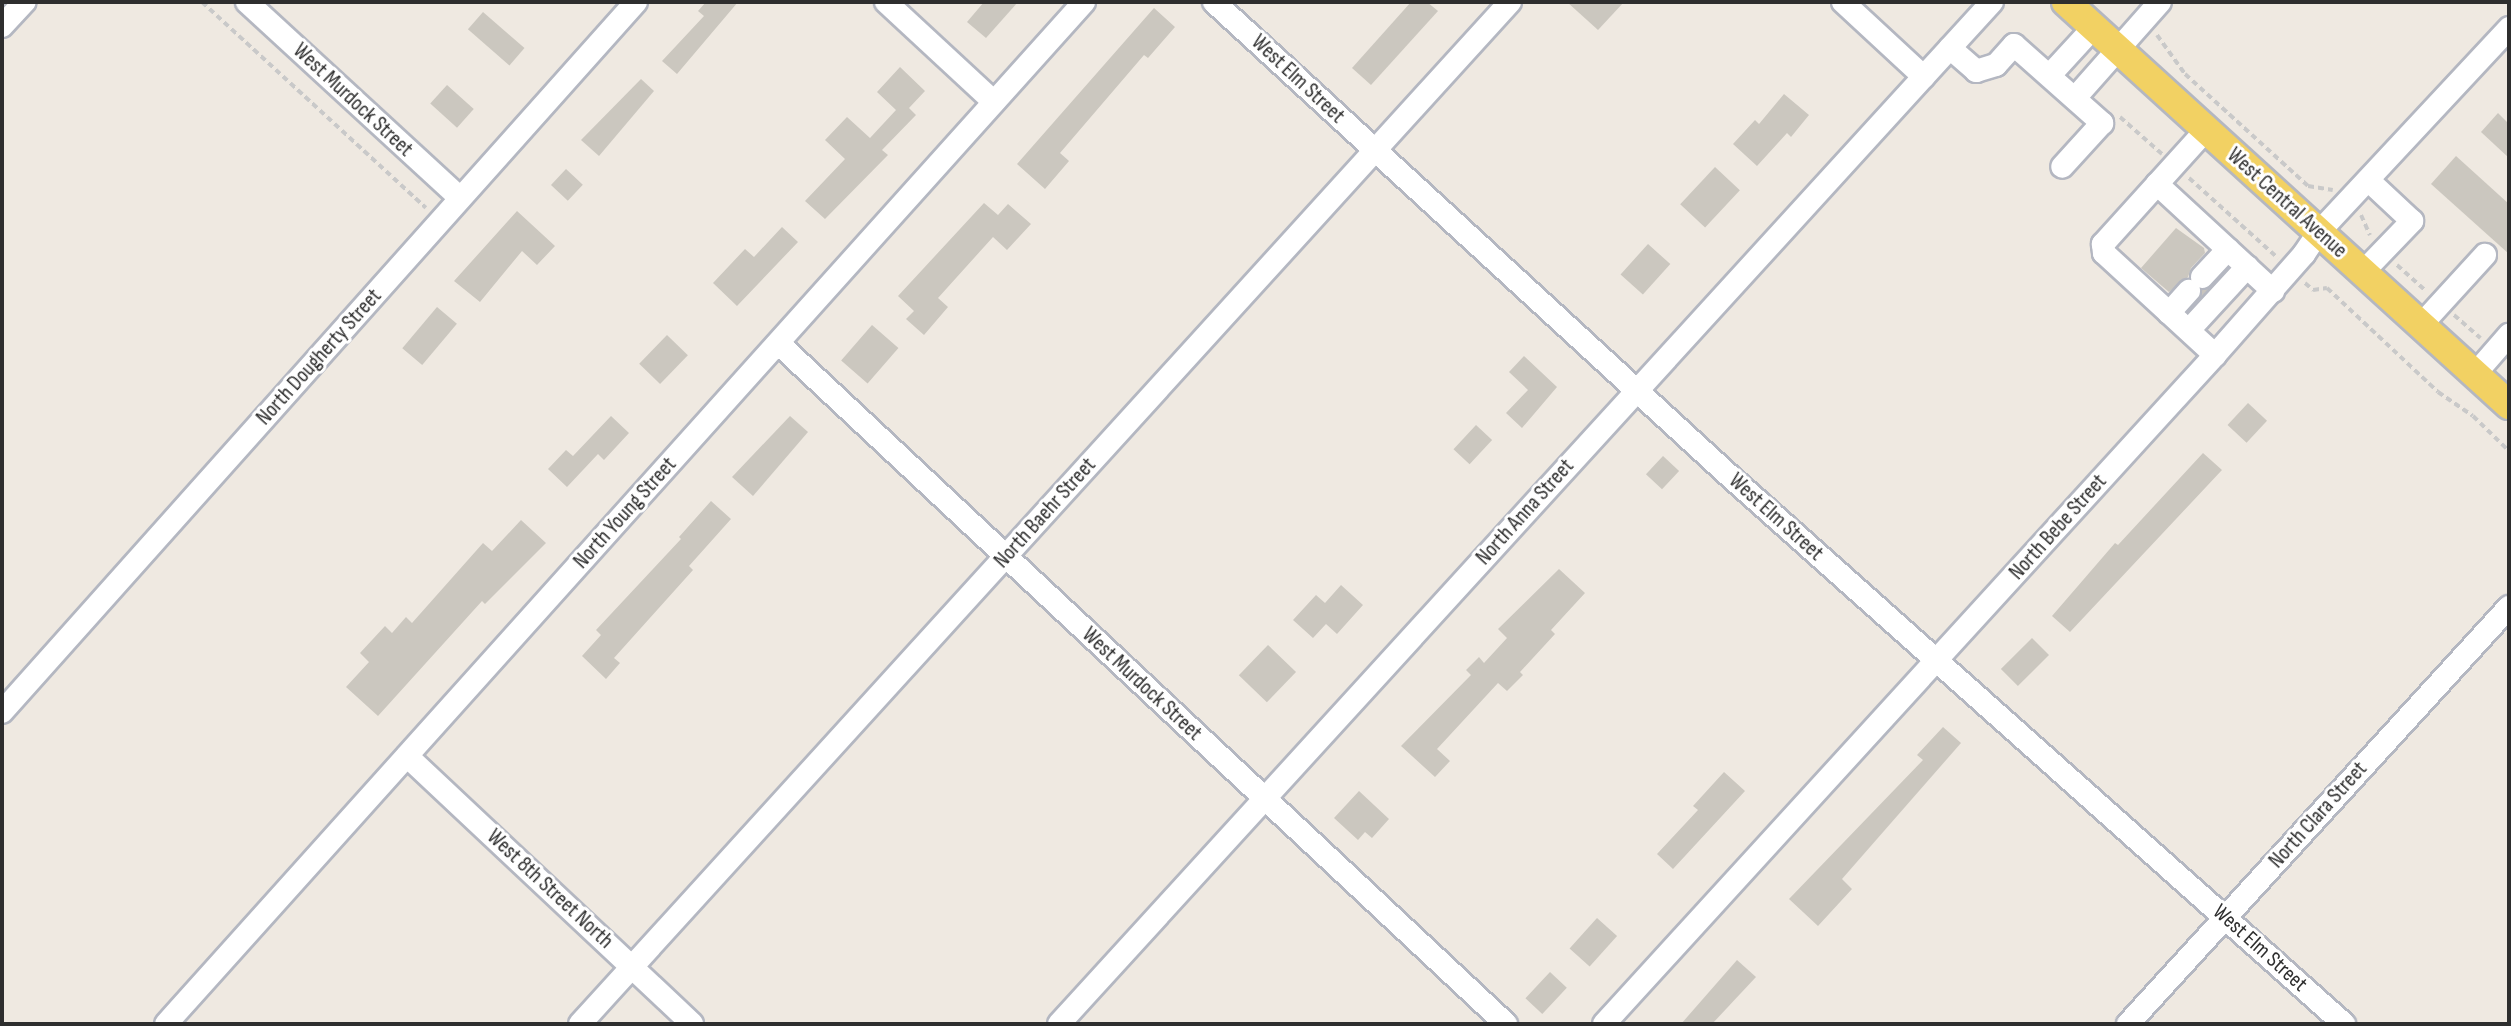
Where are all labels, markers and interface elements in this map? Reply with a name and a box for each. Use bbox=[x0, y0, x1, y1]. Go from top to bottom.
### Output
street label: West Elm Street bbox=[1246, 29, 1350, 129]
street label: West Murdock Street bbox=[287, 38, 419, 162]
street label: West Central Avenue bbox=[2222, 142, 2352, 264]
street label: North Dougherty Street bbox=[251, 283, 387, 431]
street label: North Young Street bbox=[568, 452, 682, 574]
street label: North Baehr Street bbox=[989, 452, 1101, 574]
street label: North Anna Street bbox=[1470, 454, 1580, 570]
street label: West Elm Street bbox=[1723, 468, 1829, 566]
street label: North Bebe Street bbox=[2004, 469, 2112, 585]
street label: West Murdock Street bbox=[1076, 622, 1208, 746]
street label: North Clara Street bbox=[2263, 756, 2373, 874]
street label: West 8th Street North bbox=[481, 824, 619, 954]
street label: West Elm Street bbox=[2207, 899, 2313, 997]

